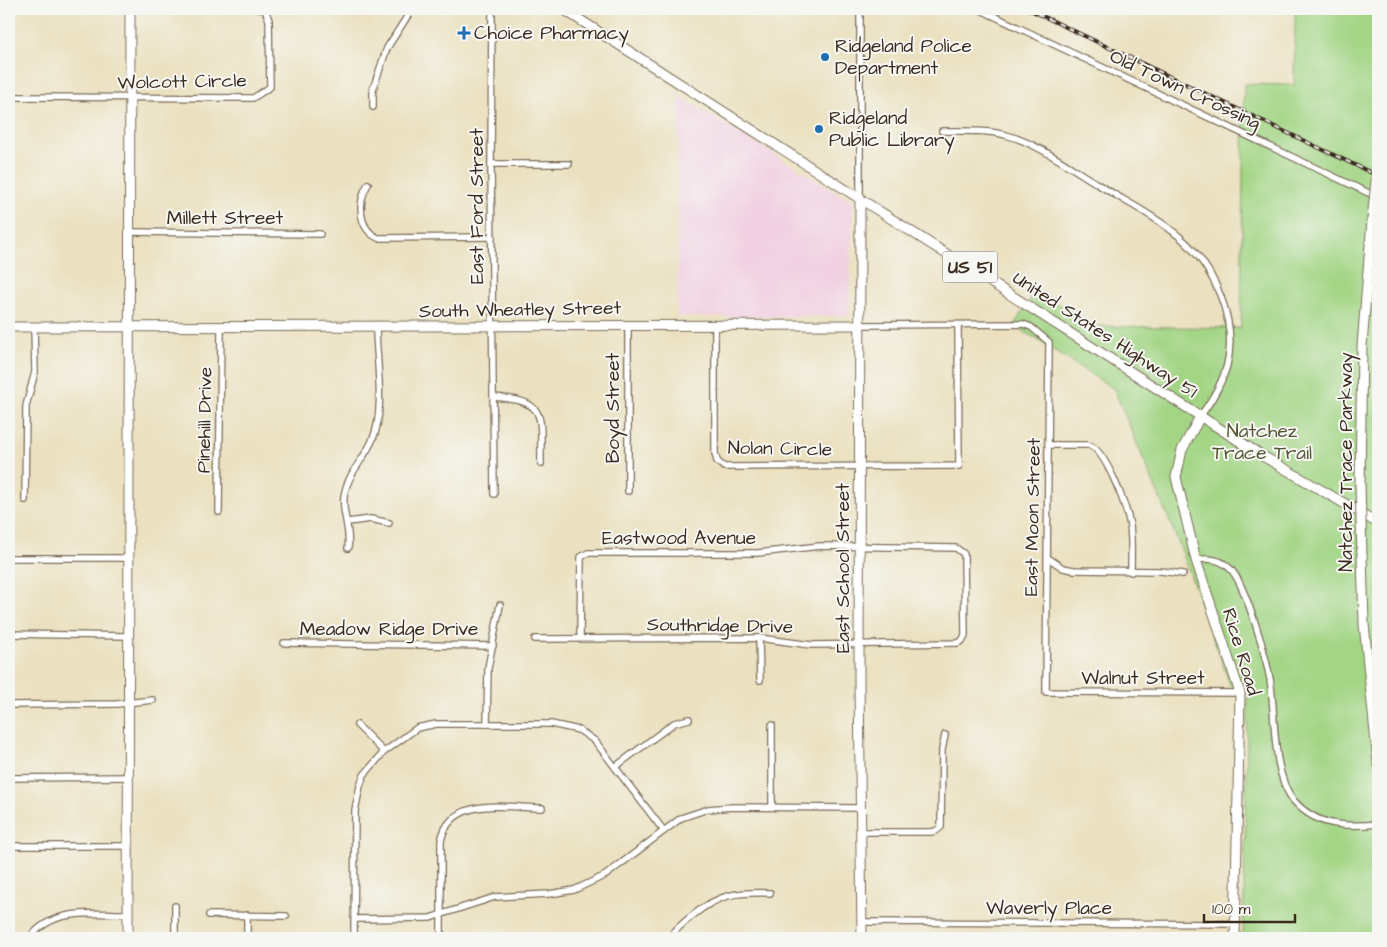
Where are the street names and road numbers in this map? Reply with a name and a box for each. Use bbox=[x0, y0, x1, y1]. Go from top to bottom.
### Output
street label: Old Town Crossing bbox=[1105, 43, 1265, 138]
street label: Wolcott Circle bbox=[117, 67, 247, 97]
street label: East Ford Street bbox=[464, 128, 491, 284]
street label: Millett Street bbox=[167, 205, 284, 232]
road number: US 51 bbox=[942, 252, 998, 282]
street label: United States Highway 51 bbox=[1007, 265, 1203, 406]
street label: South Wheatley Street bbox=[419, 295, 622, 326]
street label: Boyd Street bbox=[600, 352, 628, 463]
street label: Natchez Trace Parkway bbox=[1333, 352, 1361, 572]
street label: Pinehill Drive bbox=[191, 367, 219, 473]
street label: Nolan Circle bbox=[728, 435, 832, 463]
street label: East Moon Street bbox=[1018, 437, 1048, 597]
street label: East School Street bbox=[830, 483, 857, 653]
street label: Eastwood Avenue bbox=[602, 525, 756, 552]
street label: Rice Road bbox=[1215, 605, 1267, 699]
street label: Southridge Drive bbox=[647, 611, 793, 642]
street label: Meadow Ridge Drive bbox=[300, 616, 478, 644]
street label: Walnut Street bbox=[1081, 665, 1205, 692]
street label: Waverly Place bbox=[986, 895, 1112, 923]

